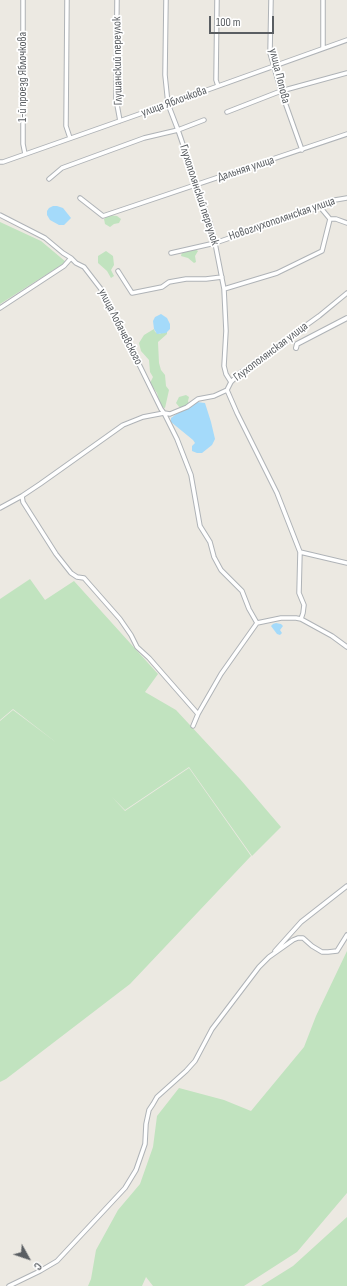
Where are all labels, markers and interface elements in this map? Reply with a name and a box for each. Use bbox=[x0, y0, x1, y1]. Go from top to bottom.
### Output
scale bar bbox=[211, 8, 276, 34]
text: 100 m bbox=[216, 15, 241, 30]
street label: Глушанский переулок bbox=[110, 16, 126, 106]
street label: 1-й проезд Яблочкова bbox=[16, 32, 30, 122]
street label: улица Попова bbox=[265, 47, 293, 105]
street label: улица Яблочкова bbox=[139, 83, 209, 121]
street label: Глухополянский переулок bbox=[176, 143, 222, 247]
street label: Дальняя улица bbox=[216, 153, 276, 185]
street label: Новоглухополянская улица bbox=[227, 194, 337, 244]
street label: улица Лобачевского bbox=[95, 287, 145, 367]
street label: Глухополянская улица bbox=[231, 319, 311, 385]
north arrow bbox=[8, 1238, 48, 1278]
text: С bbox=[31, 1260, 44, 1272]

